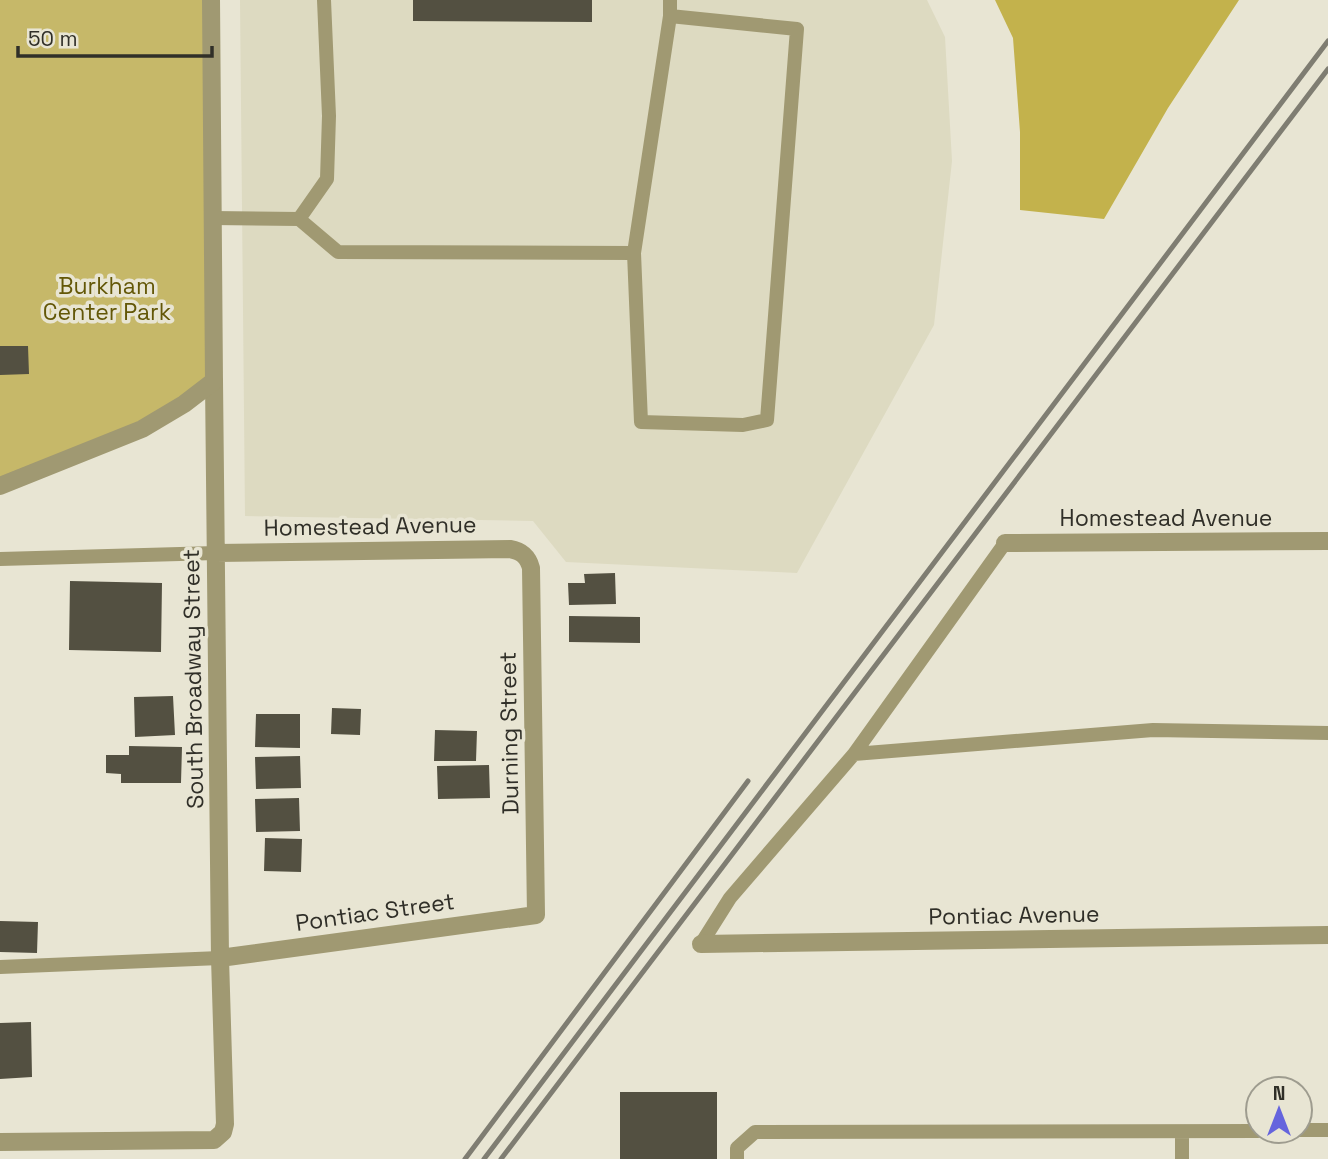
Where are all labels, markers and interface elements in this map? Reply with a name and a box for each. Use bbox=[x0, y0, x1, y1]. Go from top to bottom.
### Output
scale bar bbox=[18, 14, 212, 58]
text: 50 m bbox=[28, 25, 78, 52]
park label: Burkham Center Park bbox=[43, 271, 171, 327]
street label: Homestead Avenue bbox=[1060, 503, 1272, 533]
street label: Homestead Avenue bbox=[263, 509, 477, 543]
street label: South Broadway Street bbox=[176, 549, 210, 809]
street label: Durning Street bbox=[493, 651, 525, 815]
street label: Pontiac Street bbox=[293, 886, 457, 938]
street label: Pontiac Avenue bbox=[928, 899, 1100, 931]
north arrow bbox=[1244, 1075, 1314, 1145]
text: N bbox=[1273, 1081, 1285, 1106]

